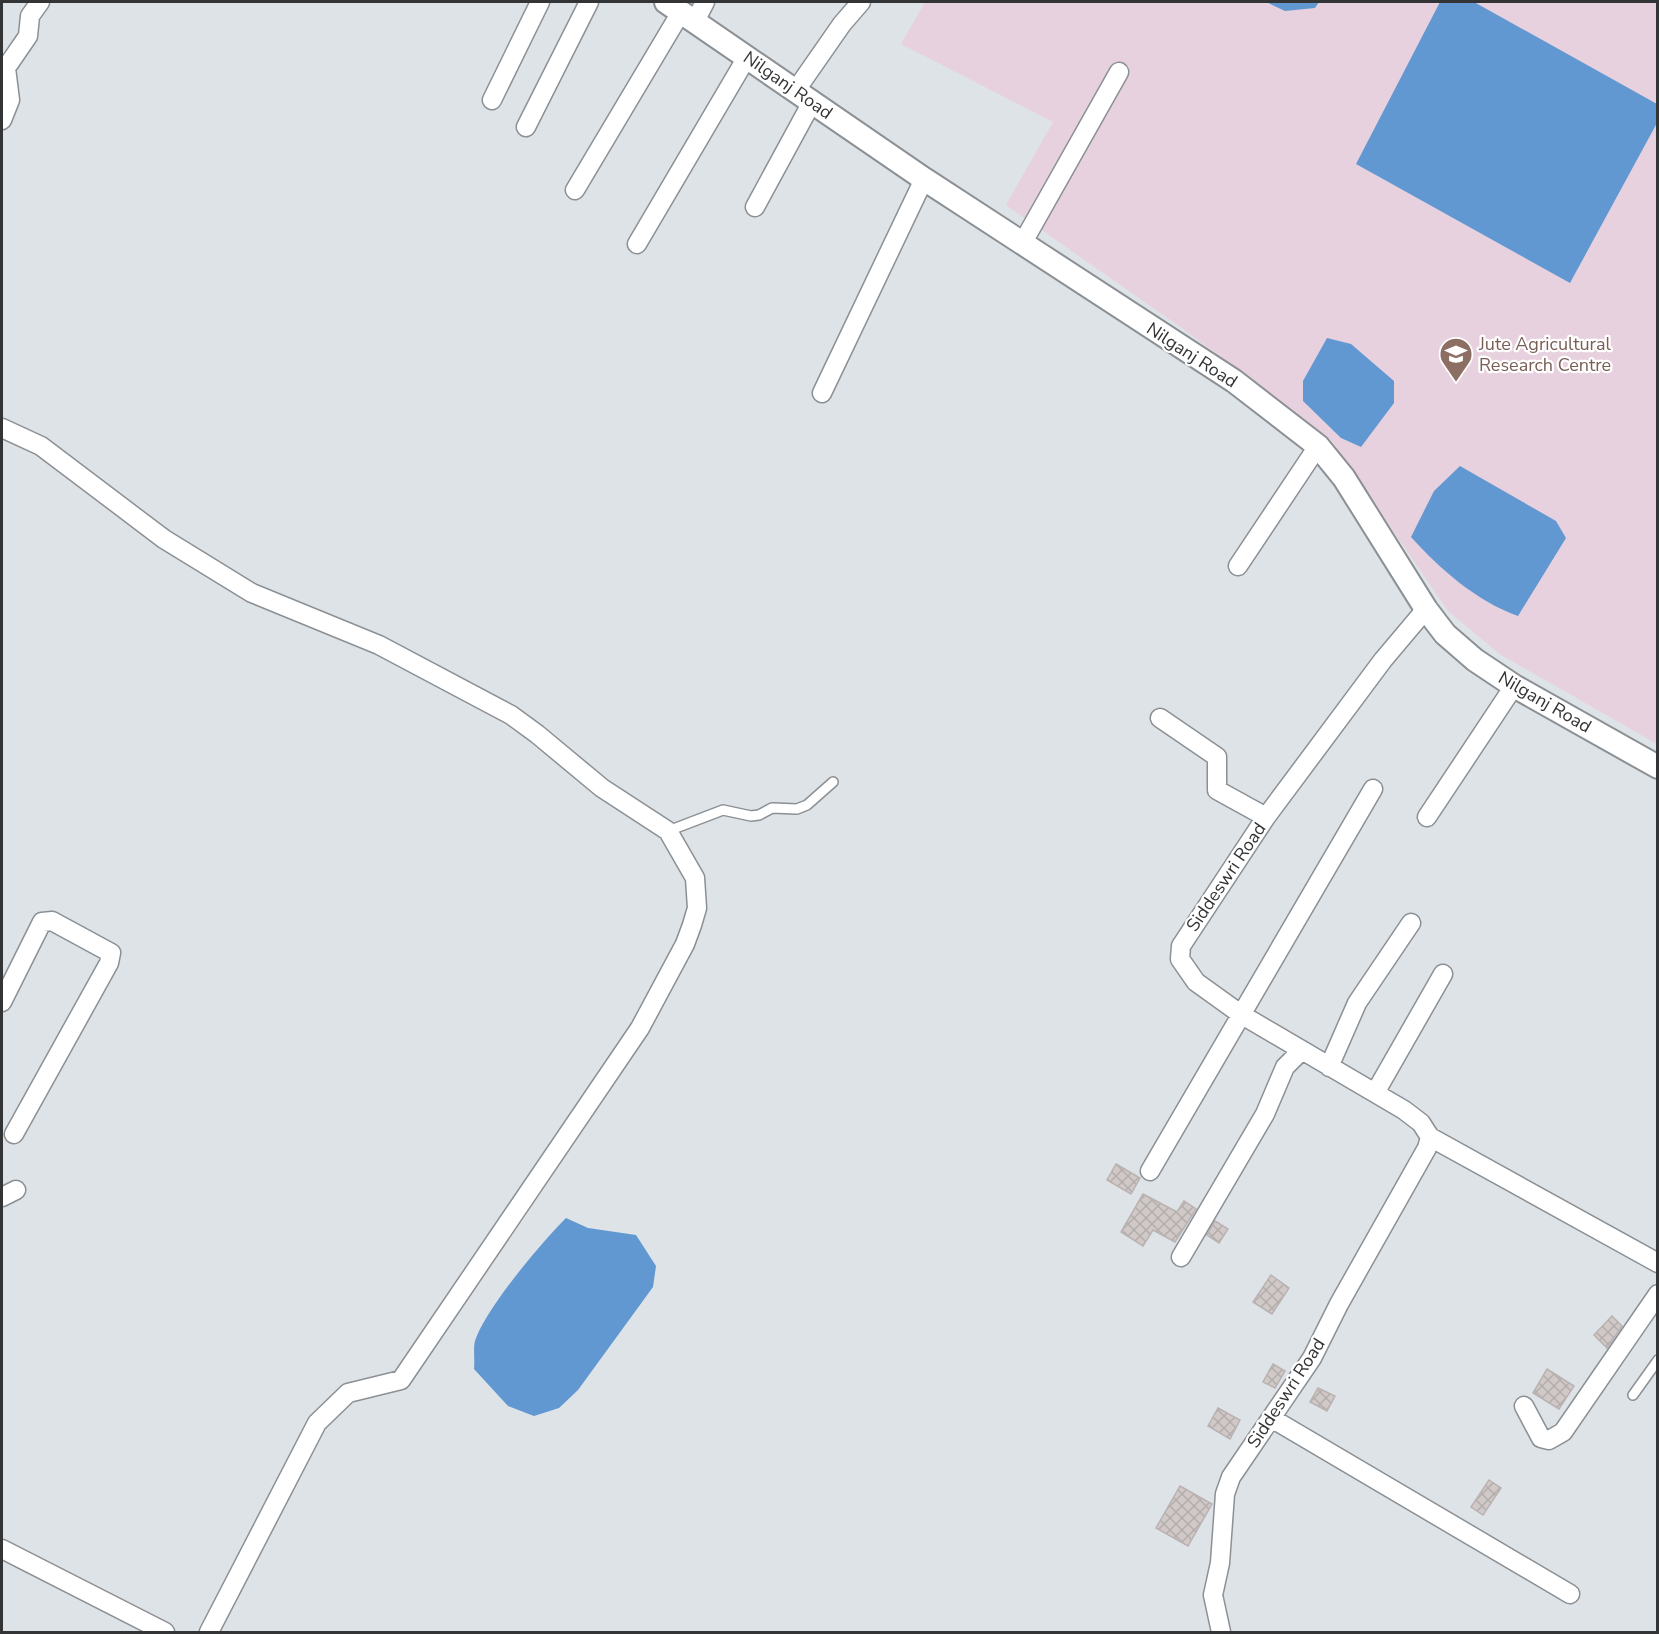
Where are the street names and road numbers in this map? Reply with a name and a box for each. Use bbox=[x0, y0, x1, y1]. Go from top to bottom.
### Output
street label: Nilganj Road bbox=[739, 45, 837, 125]
street label: Nilganj Road bbox=[1142, 317, 1242, 393]
street label: Nilganj Road bbox=[1494, 666, 1596, 738]
street label: Siddeswri Road bbox=[1181, 818, 1271, 936]
street label: Siddeswri Road bbox=[1241, 1333, 1331, 1453]

